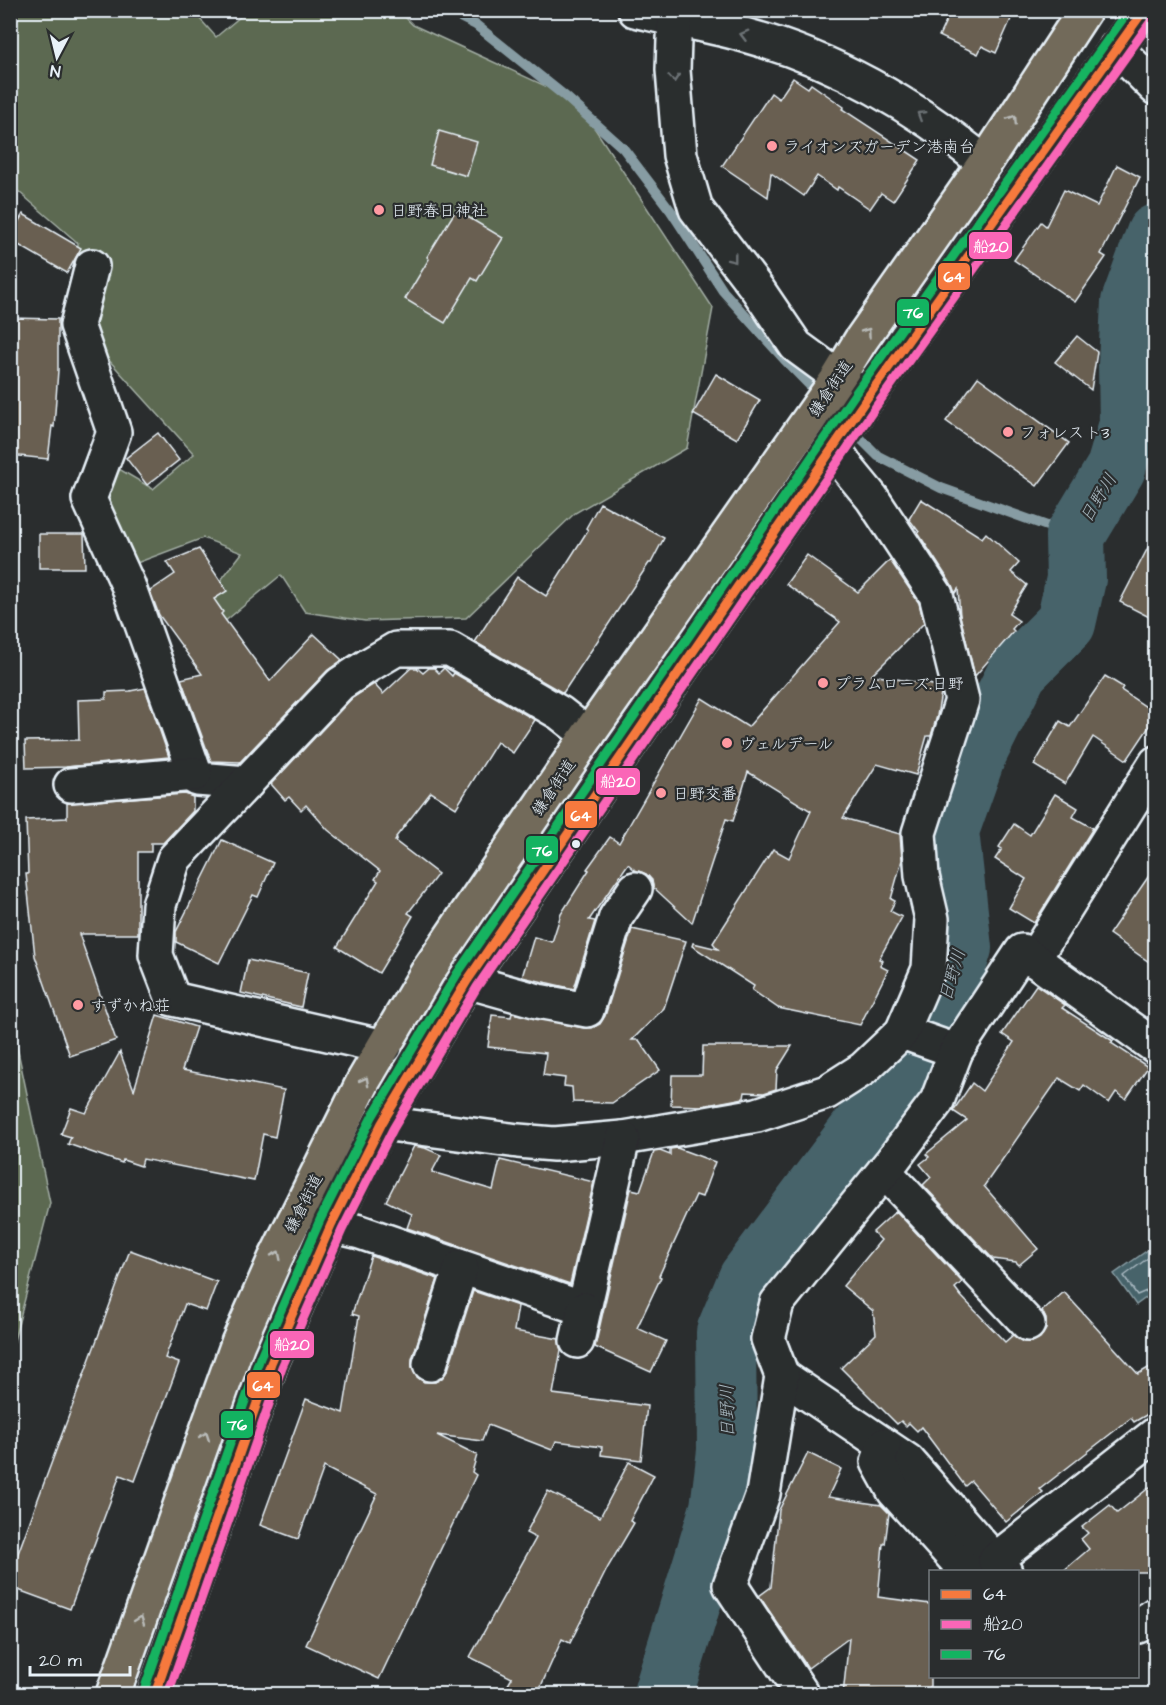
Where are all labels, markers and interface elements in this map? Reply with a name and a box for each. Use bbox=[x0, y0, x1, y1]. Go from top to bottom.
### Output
north arrow bbox=[27, 27, 87, 87]
one-way arrow bbox=[739, 30, 749, 43]
text: N bbox=[49, 59, 62, 82]
one-way arrow bbox=[667, 74, 680, 83]
one-way arrow bbox=[917, 111, 927, 123]
one-way arrow bbox=[1006, 115, 1018, 125]
place label: ライオンズガーデン港南台 bbox=[784, 136, 975, 158]
marker: ライオンズガーデン港南台 bbox=[765, 139, 779, 153]
place label: 日野春日神社 bbox=[391, 200, 487, 222]
marker: 日野春日神社 bbox=[372, 203, 386, 217]
line badge: 船20 bbox=[968, 231, 1013, 260]
text: 船20 bbox=[973, 236, 1009, 258]
one-way arrow bbox=[725, 252, 736, 263]
line badge: 64 bbox=[937, 262, 971, 291]
text: 64 bbox=[944, 266, 965, 288]
line badge: 76 bbox=[896, 298, 930, 327]
text: 76 bbox=[902, 302, 923, 324]
one-way arrow bbox=[860, 327, 871, 338]
street label: 鎌倉街道 bbox=[804, 356, 858, 421]
place label: フォレスト3 bbox=[1020, 422, 1109, 444]
marker: フォレスト3 bbox=[1001, 425, 1015, 439]
water label: 日野川 bbox=[1074, 469, 1123, 528]
place label: プラムローズ.日野 bbox=[835, 673, 964, 695]
marker: プラムローズ.日野 bbox=[816, 676, 830, 690]
place label: ヴェルデール bbox=[739, 733, 834, 755]
marker: ヴェルデール bbox=[720, 736, 734, 750]
street label: 鎌倉街道 bbox=[527, 755, 581, 820]
line badge: 船20 bbox=[595, 767, 641, 796]
text: 船20 bbox=[600, 771, 636, 793]
place label: 日野交番 bbox=[673, 783, 737, 805]
marker: 日野交番 bbox=[654, 786, 668, 800]
line badge: 64 bbox=[564, 800, 598, 829]
text: 64 bbox=[571, 805, 592, 827]
line badge: 76 bbox=[525, 835, 559, 864]
unlabelled marker bbox=[570, 838, 582, 850]
text: 76 bbox=[531, 840, 552, 862]
water label: 日野川 bbox=[933, 946, 972, 1005]
place label: すずかね荘 bbox=[90, 995, 170, 1017]
marker: すずかね荘 bbox=[71, 998, 85, 1012]
one-way arrow bbox=[357, 1076, 369, 1087]
street label: 鎌倉街道 bbox=[280, 1170, 328, 1237]
one-way arrow bbox=[269, 1250, 281, 1261]
line badge: 船20 bbox=[269, 1330, 315, 1359]
text: 船20 bbox=[274, 1334, 310, 1356]
line badge: 64 bbox=[246, 1371, 281, 1399]
text: 64 bbox=[253, 1375, 274, 1397]
water label: 日野川 bbox=[715, 1384, 740, 1438]
line badge: 76 bbox=[220, 1410, 254, 1439]
text: 76 bbox=[226, 1414, 247, 1436]
one-way arrow bbox=[198, 1431, 211, 1442]
legend bbox=[929, 1570, 1139, 1678]
text: 64 bbox=[983, 1582, 1007, 1607]
text: 船20 bbox=[983, 1612, 1023, 1637]
one-way arrow bbox=[132, 1615, 145, 1626]
scale bar bbox=[30, 1639, 130, 1677]
text: 76 bbox=[983, 1642, 1005, 1667]
text: 20 m bbox=[39, 1648, 82, 1673]

